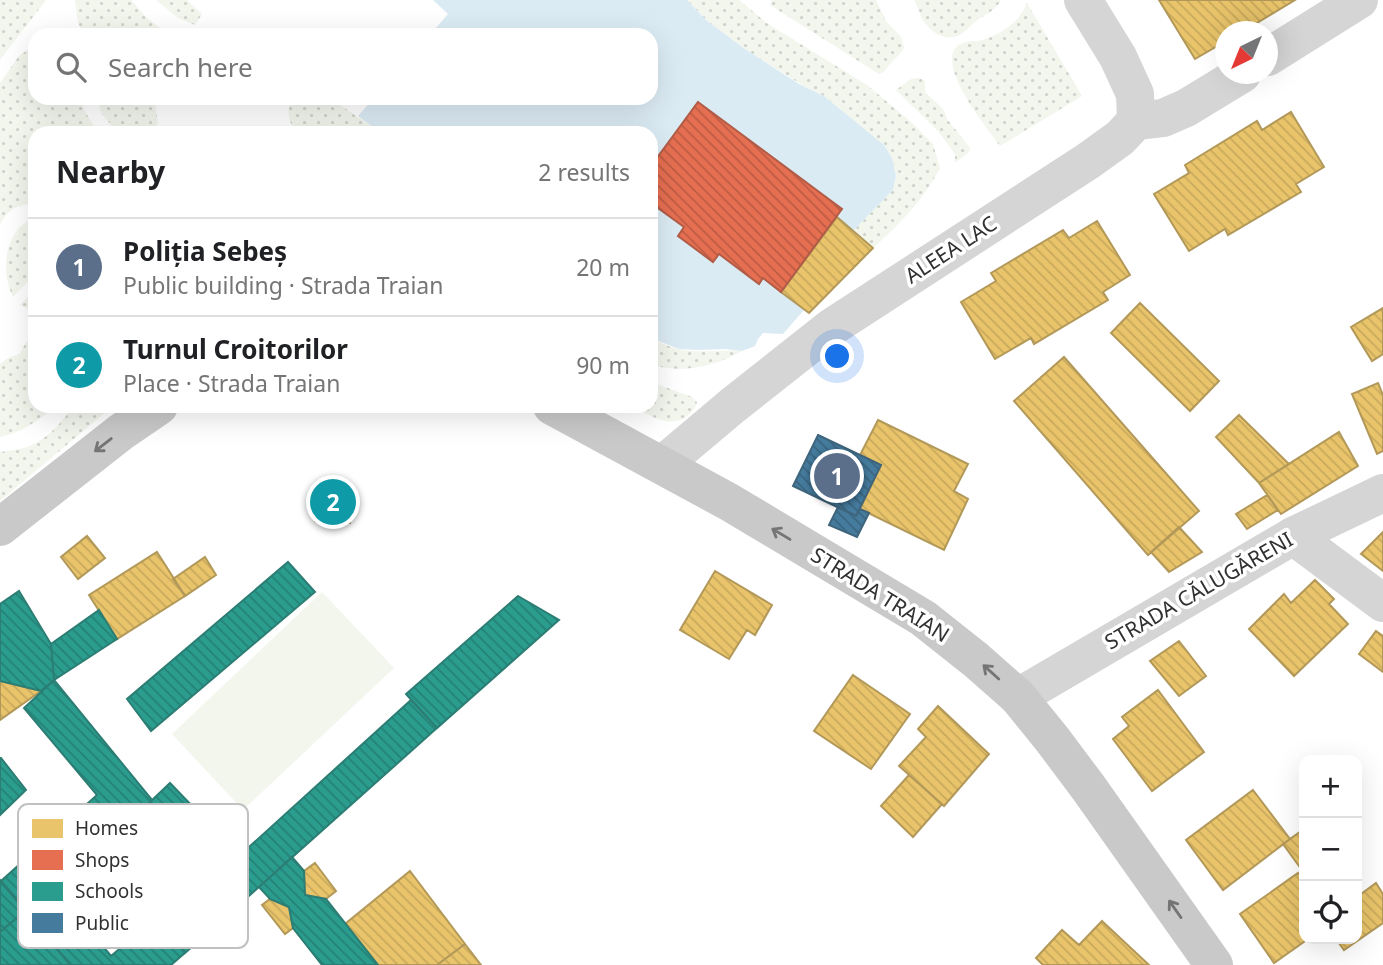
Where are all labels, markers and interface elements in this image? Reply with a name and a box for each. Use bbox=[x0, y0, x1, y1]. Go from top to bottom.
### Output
north arrow bbox=[1215, 21, 1278, 84]
search box bbox=[28, 28, 658, 105]
icon: search bbox=[52, 48, 90, 86]
text: Search here bbox=[108, 49, 253, 85]
text: Nearby bbox=[56, 151, 165, 192]
text: 2 results bbox=[538, 156, 630, 188]
street label: ALEEA LAC bbox=[899, 209, 1002, 289]
text: Poliția Sebeș bbox=[123, 233, 287, 269]
text: 1 bbox=[72, 251, 86, 283]
text: 20 m bbox=[576, 251, 630, 283]
text: Public building · Strada Traian bbox=[123, 269, 443, 301]
text: Turnul Croitorilor bbox=[123, 331, 348, 367]
your location bbox=[820, 339, 854, 373]
text: 2 bbox=[72, 349, 86, 381]
text: 90 m bbox=[576, 349, 630, 381]
text: Place · Strada Traian bbox=[123, 367, 340, 399]
one-way arrow bbox=[95, 438, 113, 453]
pin: 1 bbox=[814, 450, 860, 502]
pin: 2 bbox=[310, 476, 356, 528]
street label: STRADA CĂLUGĂRENI bbox=[1099, 525, 1298, 655]
one-way arrow bbox=[771, 526, 791, 540]
street label: STRADA TRAIAN bbox=[806, 540, 955, 648]
one-way arrow bbox=[982, 664, 1000, 680]
map controls bbox=[1299, 755, 1362, 944]
button: + bbox=[1299, 755, 1362, 818]
legend bbox=[18, 804, 248, 948]
text: Homes bbox=[75, 815, 138, 841]
button: − bbox=[1299, 818, 1362, 881]
text: Shops bbox=[75, 847, 129, 873]
text: Schools bbox=[75, 878, 143, 904]
button: locate bbox=[1299, 881, 1362, 944]
one-way arrow bbox=[1168, 900, 1182, 919]
text: Public bbox=[75, 910, 129, 936]

